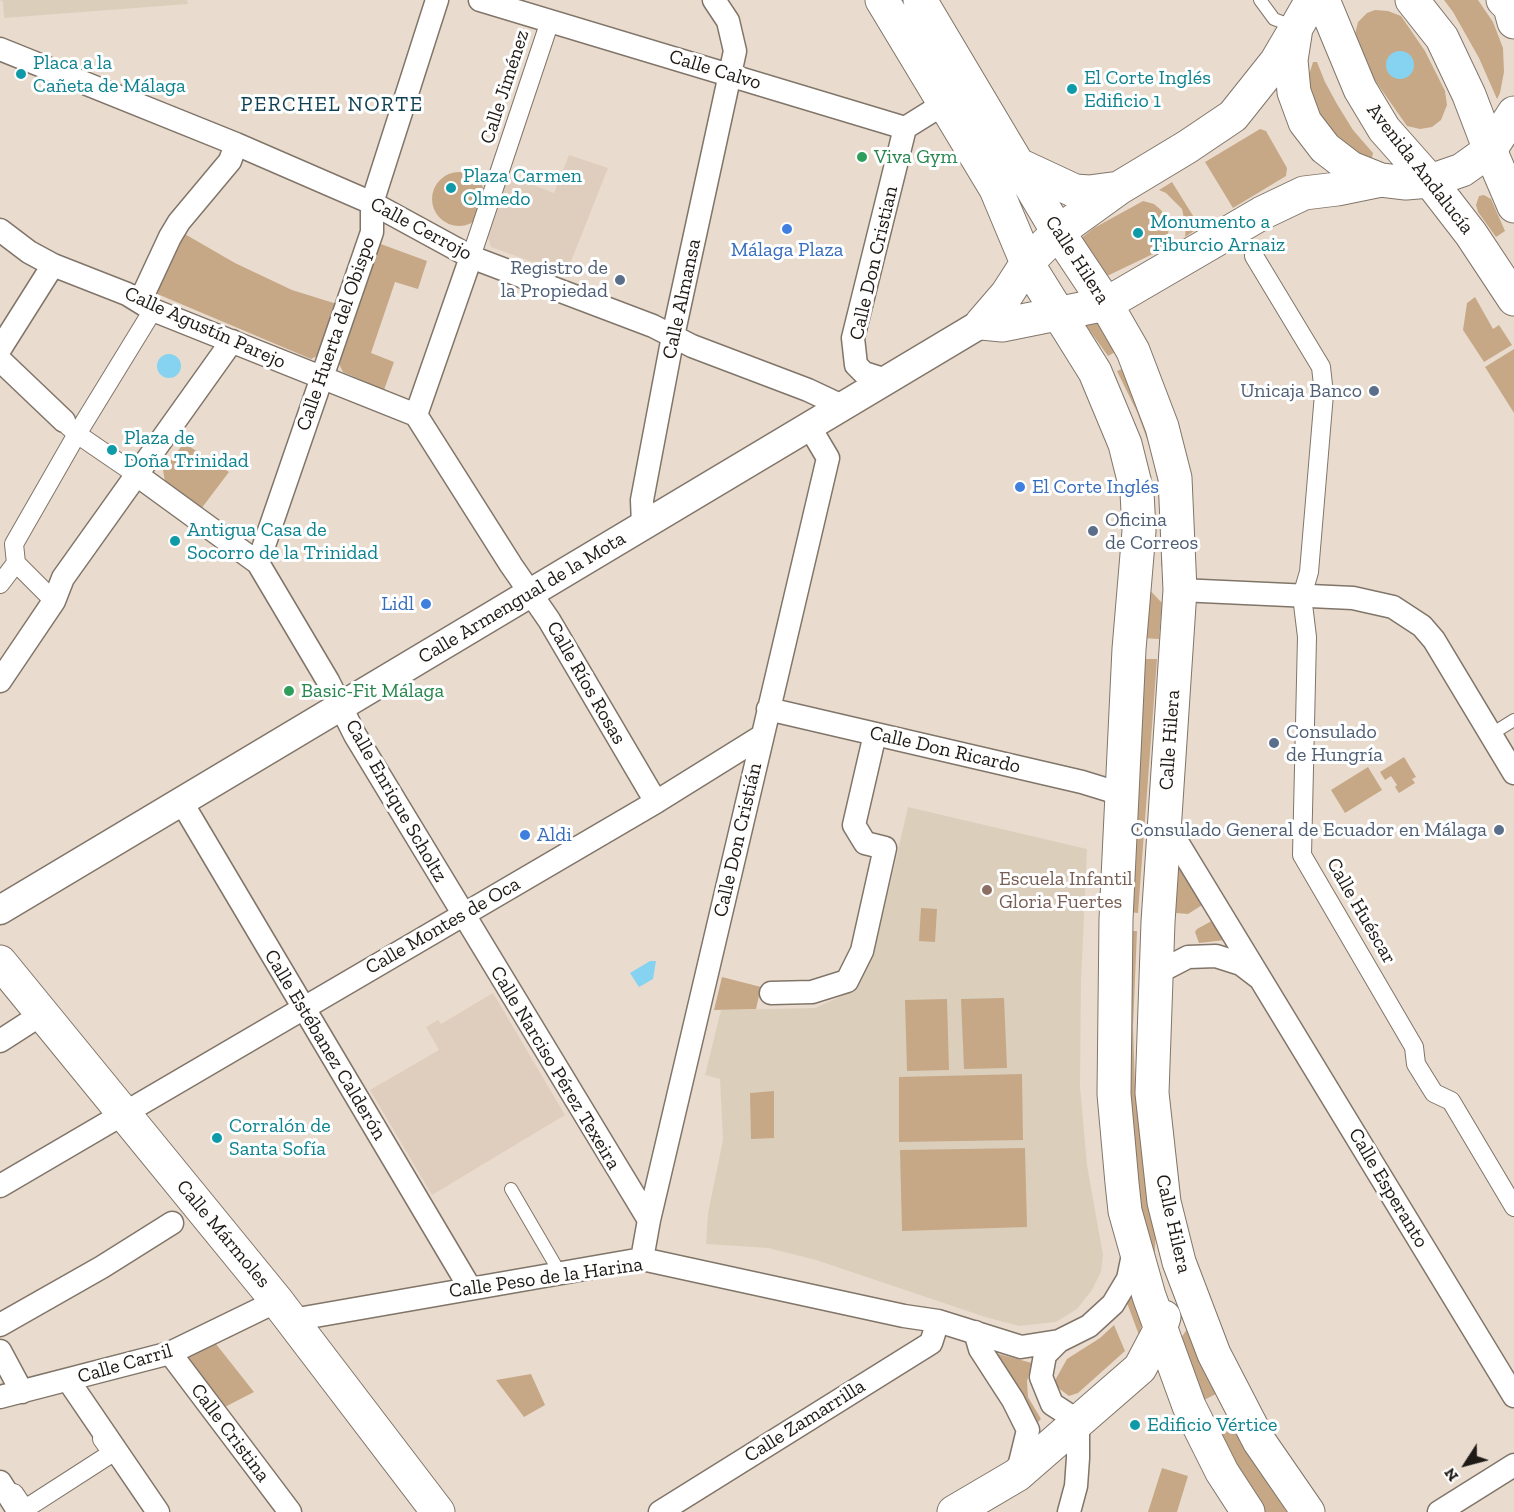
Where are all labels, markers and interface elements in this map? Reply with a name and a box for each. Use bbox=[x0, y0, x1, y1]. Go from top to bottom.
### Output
street label: Calle Jiménez bbox=[475, 27, 535, 147]
street label: Calle Calvo bbox=[666, 45, 764, 95]
place label: Placa a la Cañeta de Málaga bbox=[33, 51, 186, 98]
place label: El Corte Inglés Edificio 1 bbox=[1084, 66, 1211, 113]
marker: Placa a la Cañeta de Málaga bbox=[14, 67, 28, 81]
marker: El Corte Inglés Edificio 1 bbox=[1065, 82, 1079, 96]
district label: PERCHEL NORTE bbox=[240, 92, 424, 118]
street label: Avenida Andalucía bbox=[1361, 99, 1479, 239]
place label: Viva Gym bbox=[874, 145, 958, 169]
marker: Viva Gym bbox=[855, 150, 869, 164]
place label: Plaza Carmen Olmedo bbox=[463, 164, 582, 211]
marker: Plaza Carmen Olmedo bbox=[444, 181, 458, 195]
street label: Calle Don Cristian bbox=[845, 184, 903, 342]
street label: Calle Cerrojo bbox=[366, 192, 476, 266]
place label: Monumento a Tiburcio Arnaiz bbox=[1150, 210, 1285, 257]
street label: Calle Hilera bbox=[1040, 211, 1114, 309]
marker: Málaga Plaza bbox=[780, 222, 794, 236]
marker: Monumento a Tiburcio Arnaiz bbox=[1131, 226, 1145, 240]
street label: Calle Huerta del Obispo bbox=[292, 234, 380, 434]
street label: Calle Almansa bbox=[658, 237, 706, 361]
place label: Málaga Plaza bbox=[731, 238, 843, 262]
place label: Registro de la Propiedad bbox=[501, 256, 608, 303]
marker: Registro de la Propiedad bbox=[613, 273, 627, 287]
street label: Calle Agustín Parejo bbox=[121, 282, 289, 374]
place label: Unicaja Banco bbox=[1240, 379, 1362, 403]
marker: Unicaja Banco bbox=[1367, 384, 1381, 398]
place label: Plaza de Doña Trinidad bbox=[124, 426, 249, 473]
marker: Plaza de Doña Trinidad bbox=[105, 443, 119, 457]
place label: El Corte Inglés bbox=[1032, 475, 1159, 499]
marker: El Corte Inglés bbox=[1013, 480, 1027, 494]
place label: Oficina de Correos bbox=[1105, 508, 1198, 555]
place label: Antigua Casa de Socorro de la Trinidad bbox=[187, 518, 378, 565]
marker: Oficina de Correos bbox=[1086, 524, 1100, 538]
street label: Calle Armengual de la Mota bbox=[414, 527, 630, 669]
marker: Antigua Casa de Socorro de la Trinidad bbox=[168, 534, 182, 548]
place label: Lidl bbox=[381, 592, 414, 616]
marker: Lidl bbox=[419, 597, 433, 611]
street label: Calle Ríos Rosas bbox=[541, 617, 631, 749]
place label: Basic-Fit Málaga bbox=[301, 679, 444, 703]
marker: Basic-Fit Málaga bbox=[282, 684, 296, 698]
street label: Calle Hilera bbox=[1155, 689, 1185, 791]
street label: Calle Enrique Scholtz bbox=[340, 715, 452, 887]
place label: Consulado de Hungría bbox=[1286, 720, 1383, 767]
street label: Calle Don Ricardo bbox=[867, 721, 1023, 779]
marker: Consulado de Hungría bbox=[1267, 736, 1281, 750]
street label: Calle Don Cristián bbox=[709, 761, 767, 919]
place label: Consulado General de Ecuador en Málaga bbox=[1131, 818, 1487, 842]
place label: Aldi bbox=[537, 823, 572, 847]
marker: Consulado General de Ecuador en Málaga bbox=[1492, 823, 1506, 837]
marker: Aldi bbox=[518, 828, 532, 842]
street label: Calle Huéscar bbox=[1321, 854, 1401, 968]
place label: Escuela Infantil Gloria Fuertes bbox=[999, 867, 1133, 914]
street label: Calle Montes de Oca bbox=[361, 872, 525, 980]
marker: Escuela Infantil Gloria Fuertes bbox=[980, 883, 994, 897]
street label: Calle Estébanez Calderón bbox=[259, 945, 391, 1145]
street label: Calle Narciso Pérez Texeira bbox=[485, 962, 625, 1174]
place label: Corralón de Santa Sofía bbox=[229, 1114, 331, 1161]
street label: Calle Esperanto bbox=[1343, 1124, 1433, 1252]
marker: Corralón de Santa Sofía bbox=[210, 1131, 224, 1145]
street label: Calle Hilera bbox=[1150, 1172, 1196, 1276]
street label: Calle Mármoles bbox=[171, 1175, 275, 1293]
street label: Calle Peso de la Harina bbox=[448, 1253, 644, 1303]
street label: Calle Carril bbox=[75, 1339, 175, 1389]
street label: Calle Zamarrilla bbox=[740, 1374, 870, 1468]
street label: Calle Cristina bbox=[185, 1379, 275, 1487]
place label: Edificio Vértice bbox=[1147, 1413, 1277, 1437]
marker: Edificio Vértice bbox=[1128, 1418, 1142, 1432]
north arrow bbox=[1436, 1434, 1496, 1494]
text: N bbox=[1440, 1464, 1462, 1485]

